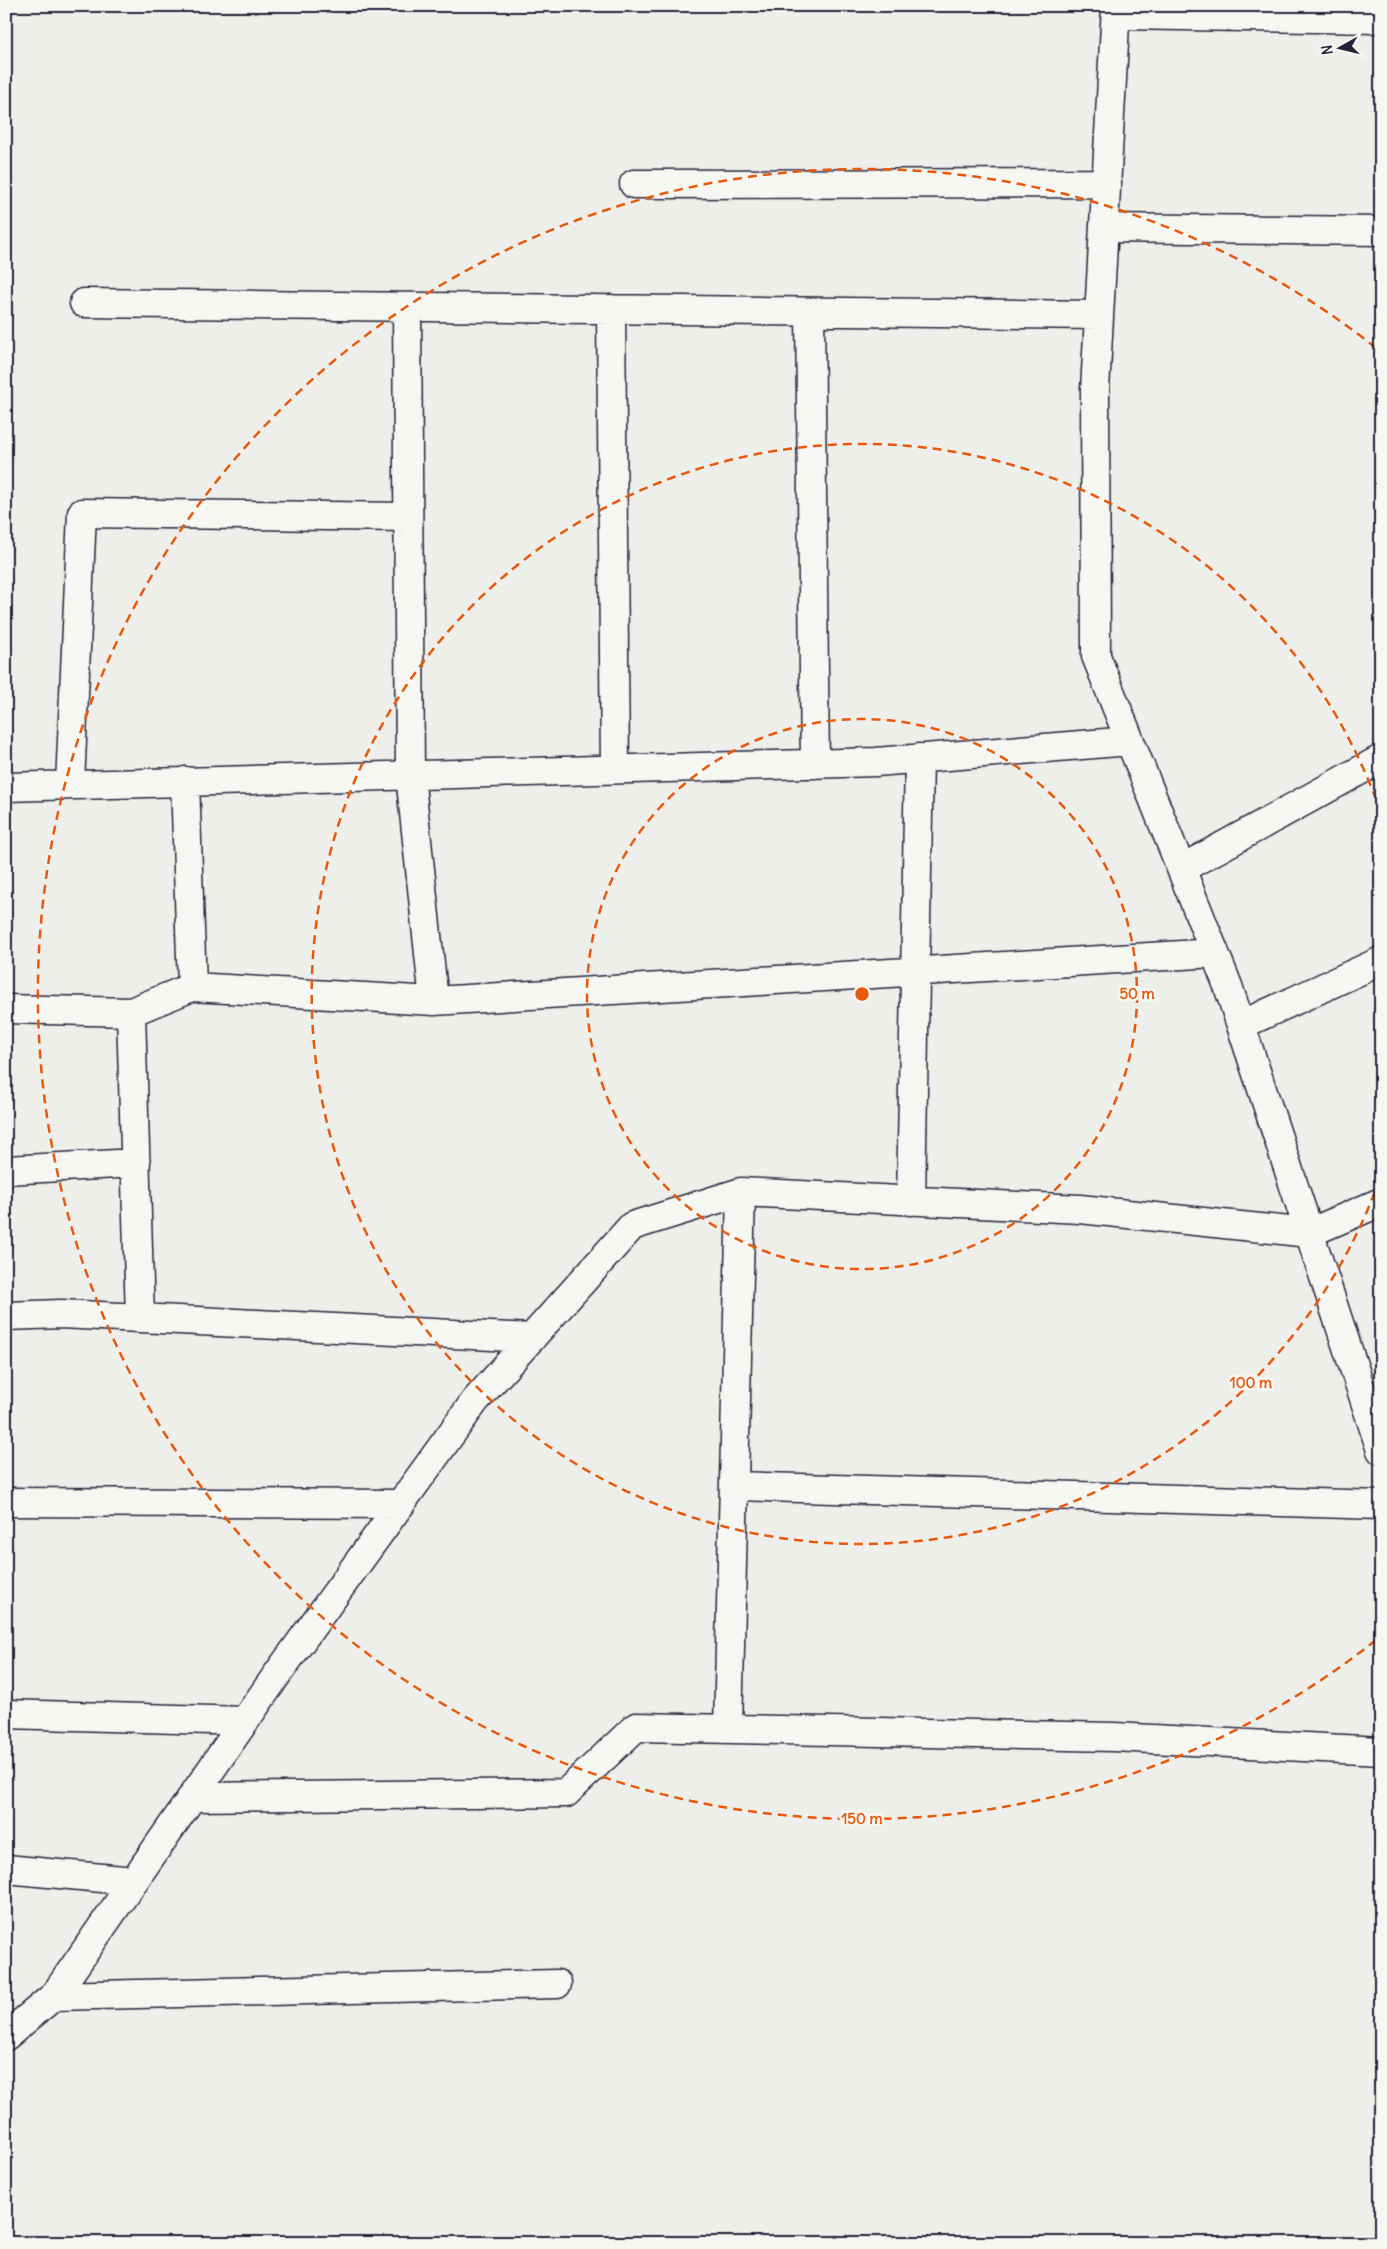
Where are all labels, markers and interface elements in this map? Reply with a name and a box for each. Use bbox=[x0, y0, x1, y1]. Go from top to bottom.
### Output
north arrow bbox=[1314, 22, 1364, 72]
text: N bbox=[1318, 44, 1337, 56]
text: 50 m bbox=[1119, 984, 1155, 1003]
centre of rings bbox=[853, 985, 871, 1003]
text: 100 m bbox=[1230, 1373, 1272, 1392]
text: 150 m bbox=[841, 1809, 883, 1828]

